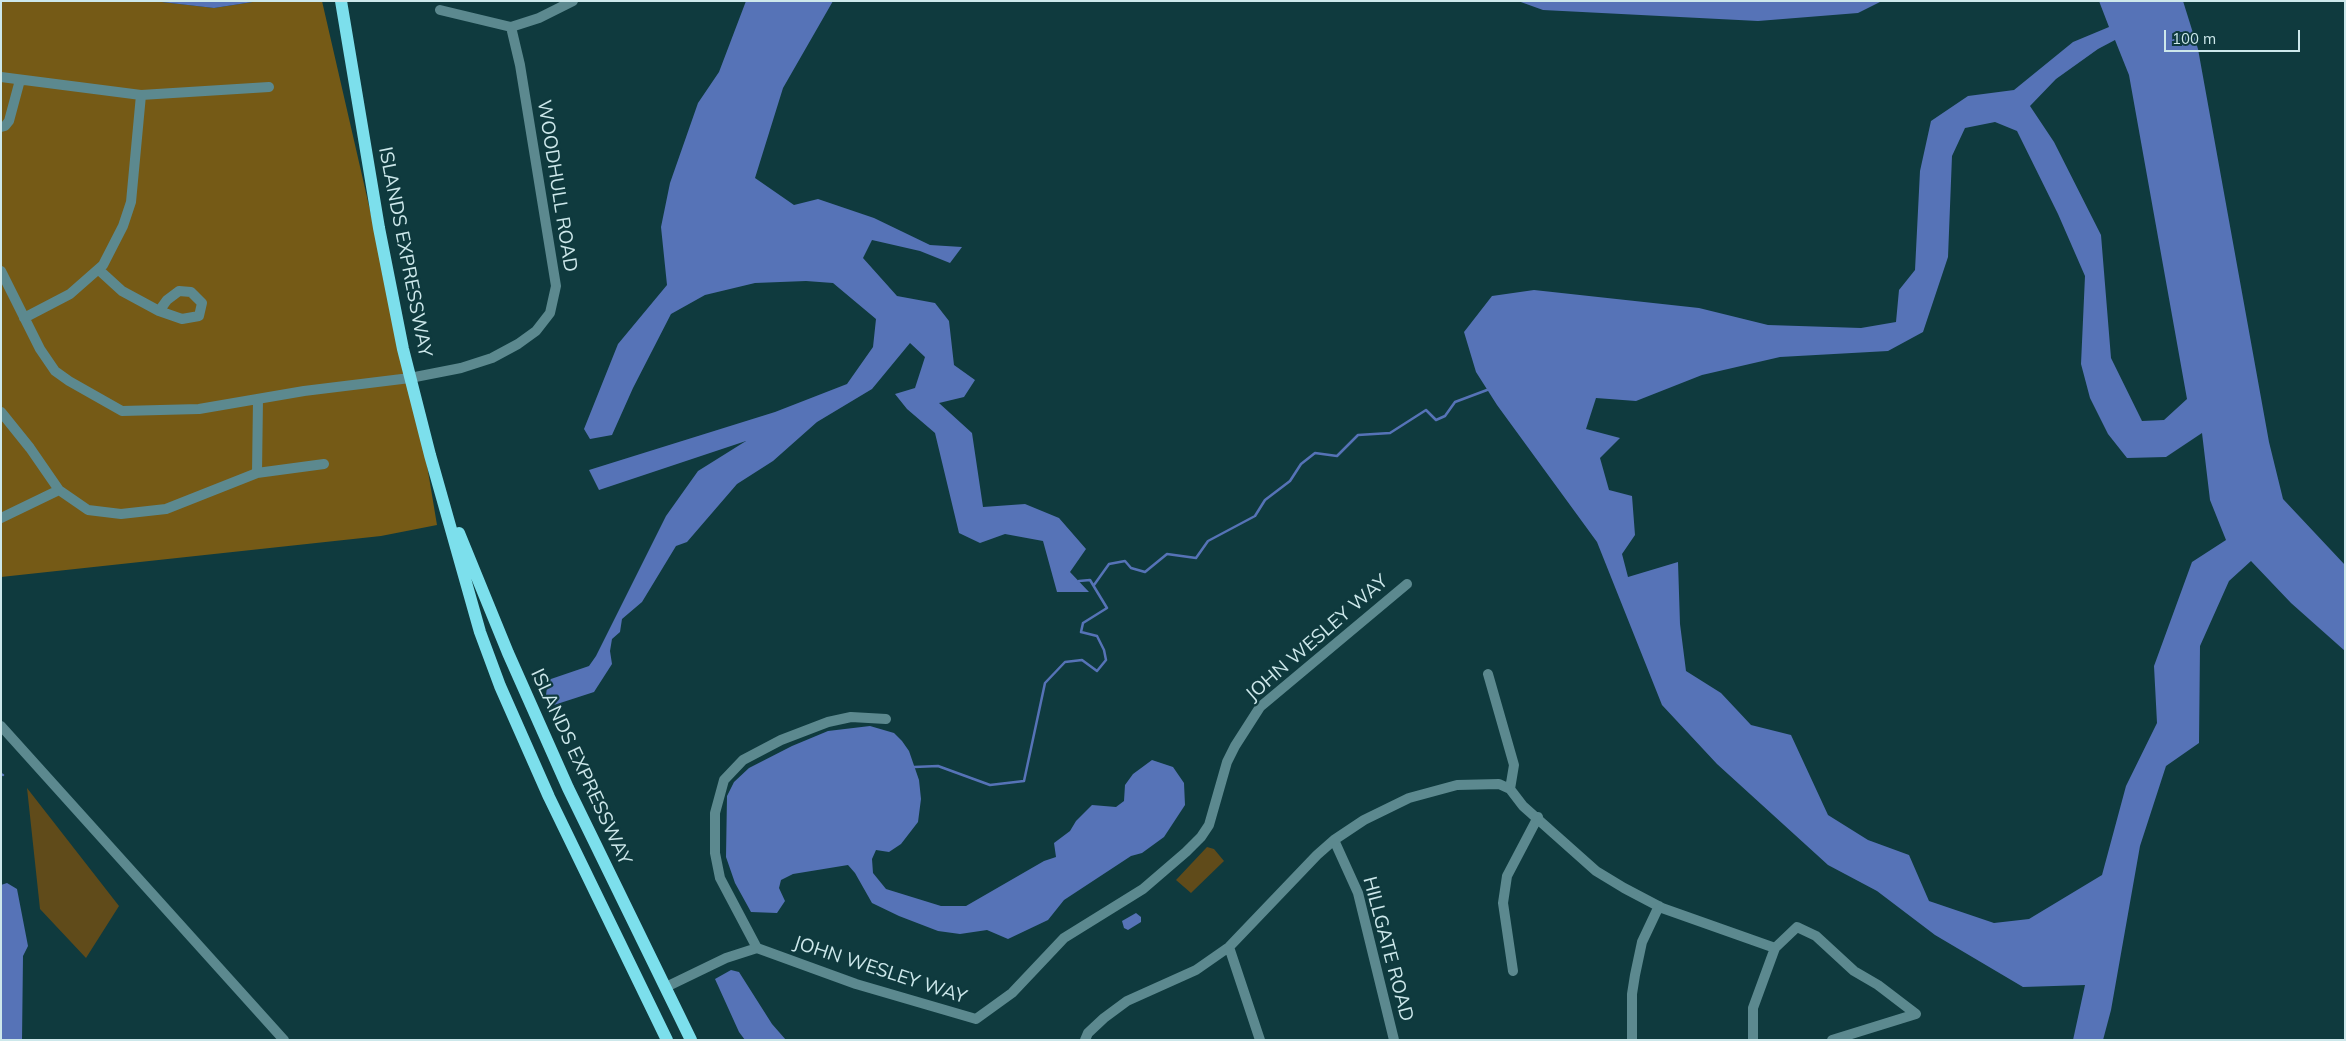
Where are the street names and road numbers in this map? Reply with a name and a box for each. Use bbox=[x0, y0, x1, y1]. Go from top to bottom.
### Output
street label: WOODHULL ROAD bbox=[532, 98, 582, 274]
street label: ISLANDS EXPRESSWAY bbox=[373, 145, 437, 359]
street label: JOHN WESLEY WAY bbox=[1241, 570, 1393, 706]
street label: ISLANDS EXPRESSWAY bbox=[526, 665, 636, 869]
street label: HILLGATE ROAD bbox=[1358, 874, 1418, 1024]
street label: JOHN WESLEY WAY bbox=[790, 931, 970, 1009]

